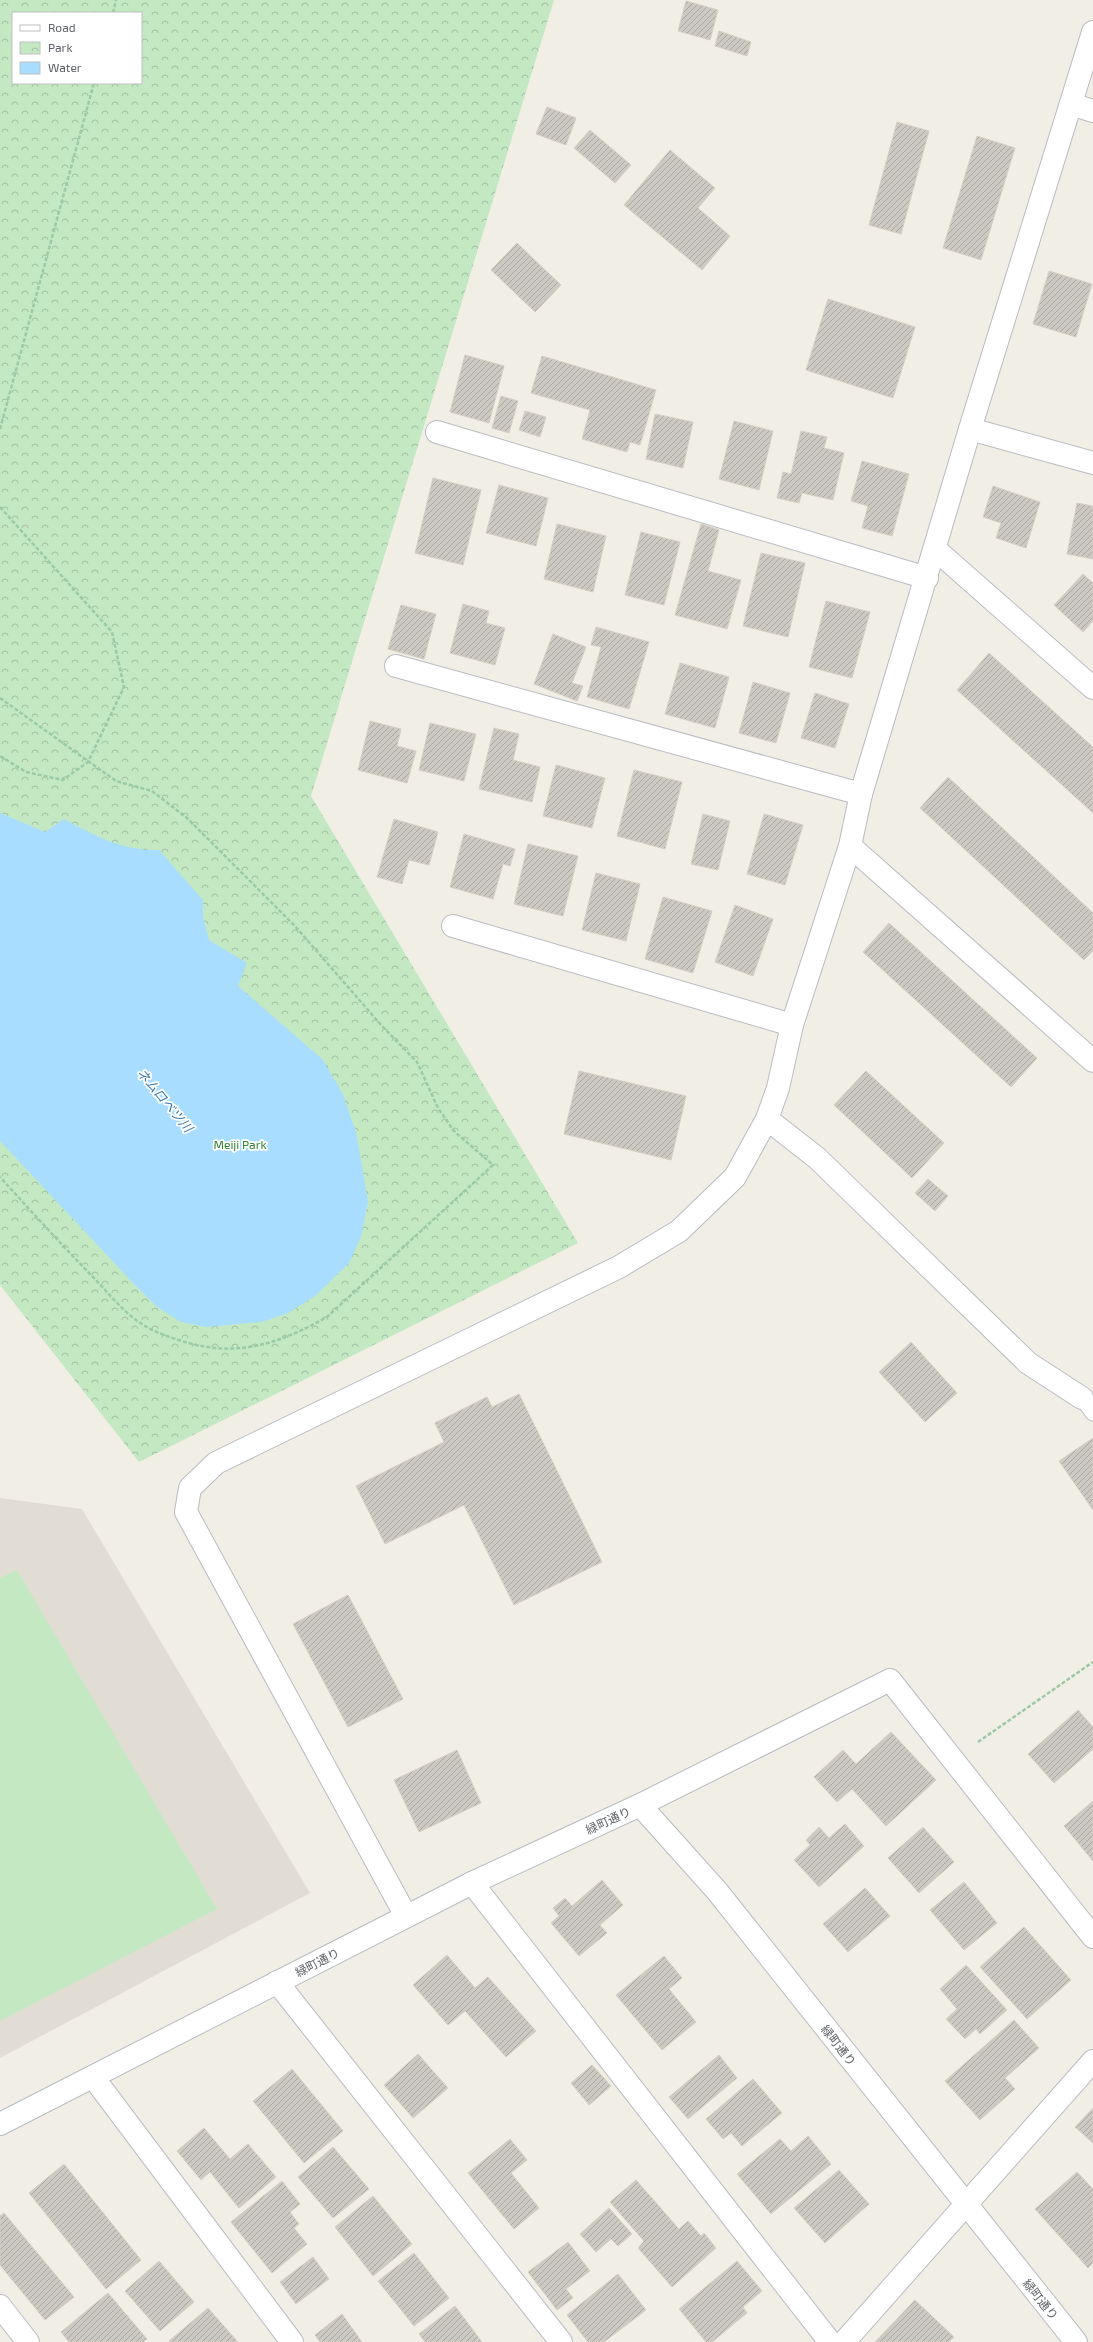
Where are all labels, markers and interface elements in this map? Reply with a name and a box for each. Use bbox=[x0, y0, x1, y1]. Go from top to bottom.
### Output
legend bbox=[12, 12, 142, 84]
text: Road bbox=[48, 20, 76, 34]
text: Park bbox=[48, 40, 73, 54]
text: Water bbox=[48, 60, 82, 74]
water label: ネムロベツ川 bbox=[134, 1065, 197, 1137]
park label: Meiji Park bbox=[213, 1137, 267, 1152]
street label: 緑町通り bbox=[583, 1804, 633, 1836]
street label: 緑町通り bbox=[292, 1945, 342, 1979]
street label: 緑町通り bbox=[819, 2022, 859, 2068]
street label: 緑町通り bbox=[1020, 2276, 1062, 2322]

